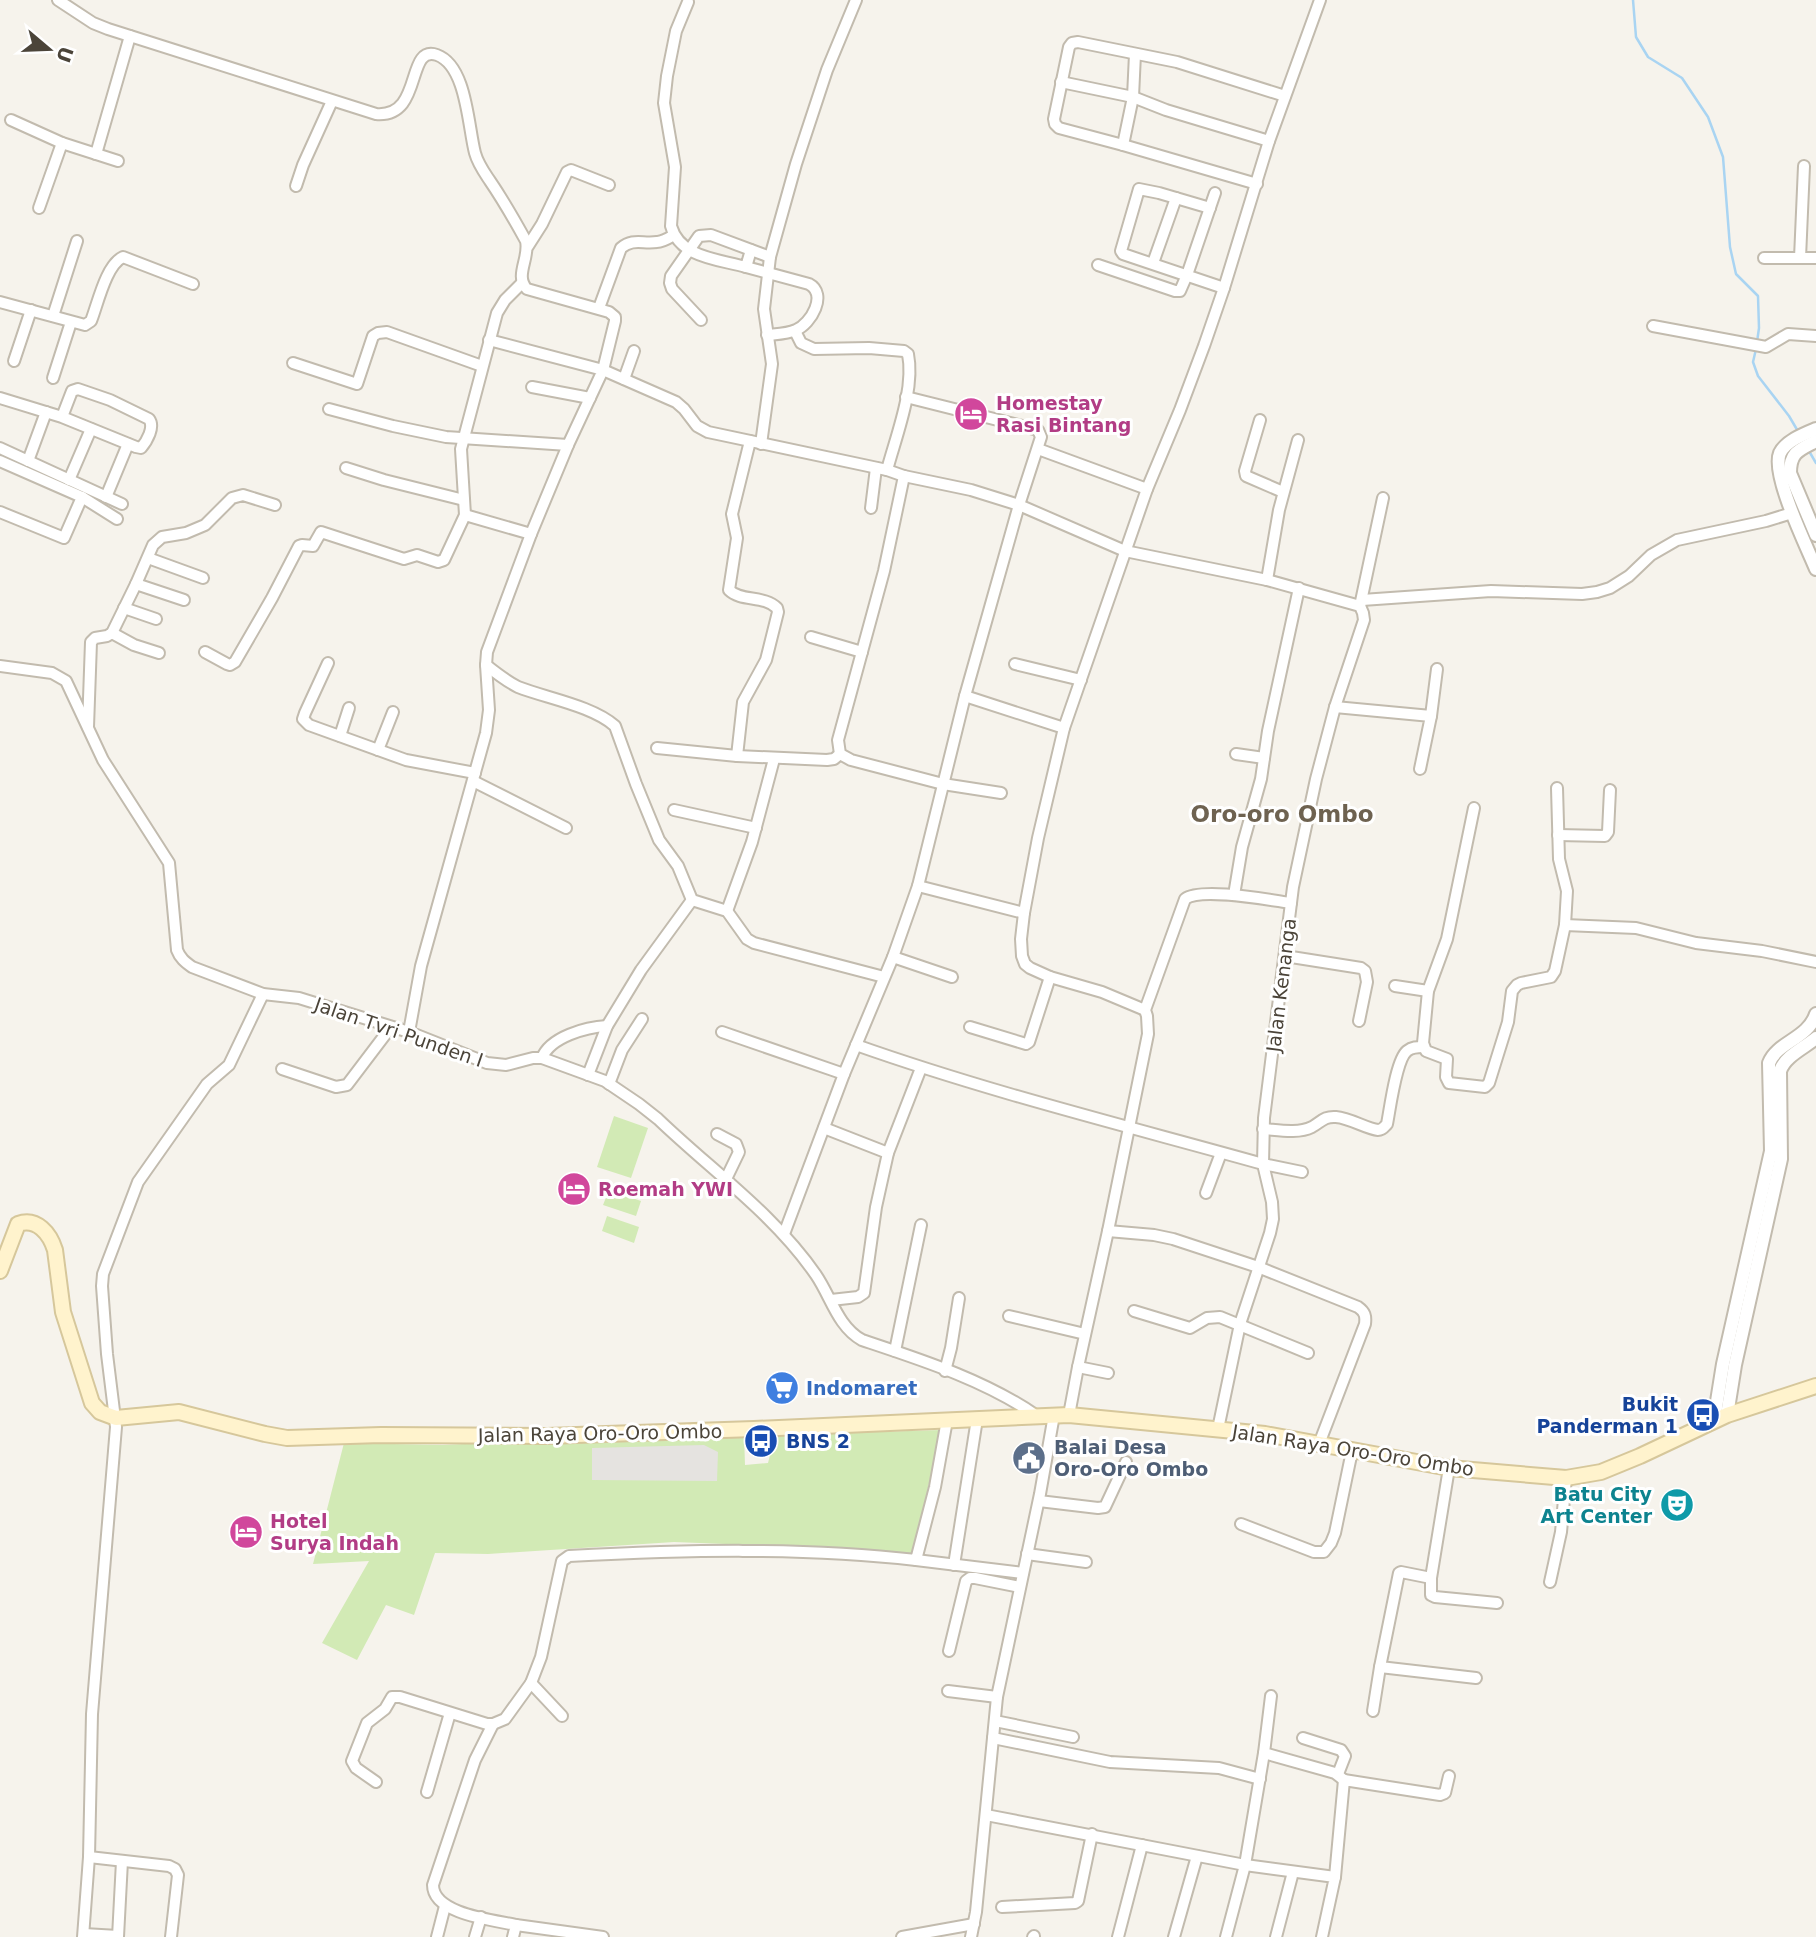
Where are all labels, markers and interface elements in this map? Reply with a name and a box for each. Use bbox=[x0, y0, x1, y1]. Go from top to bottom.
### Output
north arrow bbox=[14, 14, 84, 84]
text: U bbox=[52, 44, 78, 65]
place label: Homestay Rasi Bintang bbox=[996, 392, 1131, 436]
hotel icon: Homestay Rasi Bintang bbox=[952, 395, 990, 433]
district label: Oro-oro Ombo bbox=[1191, 801, 1373, 827]
street label: Jalan Kenanga bbox=[1262, 917, 1300, 1054]
street label: Jalan Tvri Punden I bbox=[311, 992, 486, 1071]
hotel icon: Roemah YWI bbox=[555, 1170, 593, 1208]
place label: Roemah YWI bbox=[598, 1178, 733, 1200]
supermarket icon: Indomaret bbox=[763, 1369, 801, 1407]
place label: Indomaret bbox=[806, 1377, 917, 1399]
place label: Bukit Panderman 1 bbox=[1536, 1393, 1678, 1437]
bus stop icon: Bukit Panderman 1 bbox=[1684, 1396, 1722, 1434]
street label: Jalan Raya Oro-Oro Ombo bbox=[477, 1420, 722, 1446]
street label: Jalan Raya Oro-Oro Ombo bbox=[1230, 1420, 1475, 1480]
bus stop icon: BNS 2 bbox=[742, 1422, 780, 1460]
place label: BNS 2 bbox=[786, 1430, 850, 1452]
place label: Balai Desa Oro-Oro Ombo bbox=[1054, 1436, 1208, 1480]
public building icon: Balai Desa Oro-Oro Ombo bbox=[1010, 1439, 1048, 1477]
place label: Batu City Art Center bbox=[1541, 1483, 1653, 1527]
theatre icon: Batu City Art Center bbox=[1658, 1486, 1696, 1524]
place label: Hotel Surya Indah bbox=[270, 1510, 399, 1554]
hotel icon: Hotel Surya Indah bbox=[227, 1513, 265, 1551]

